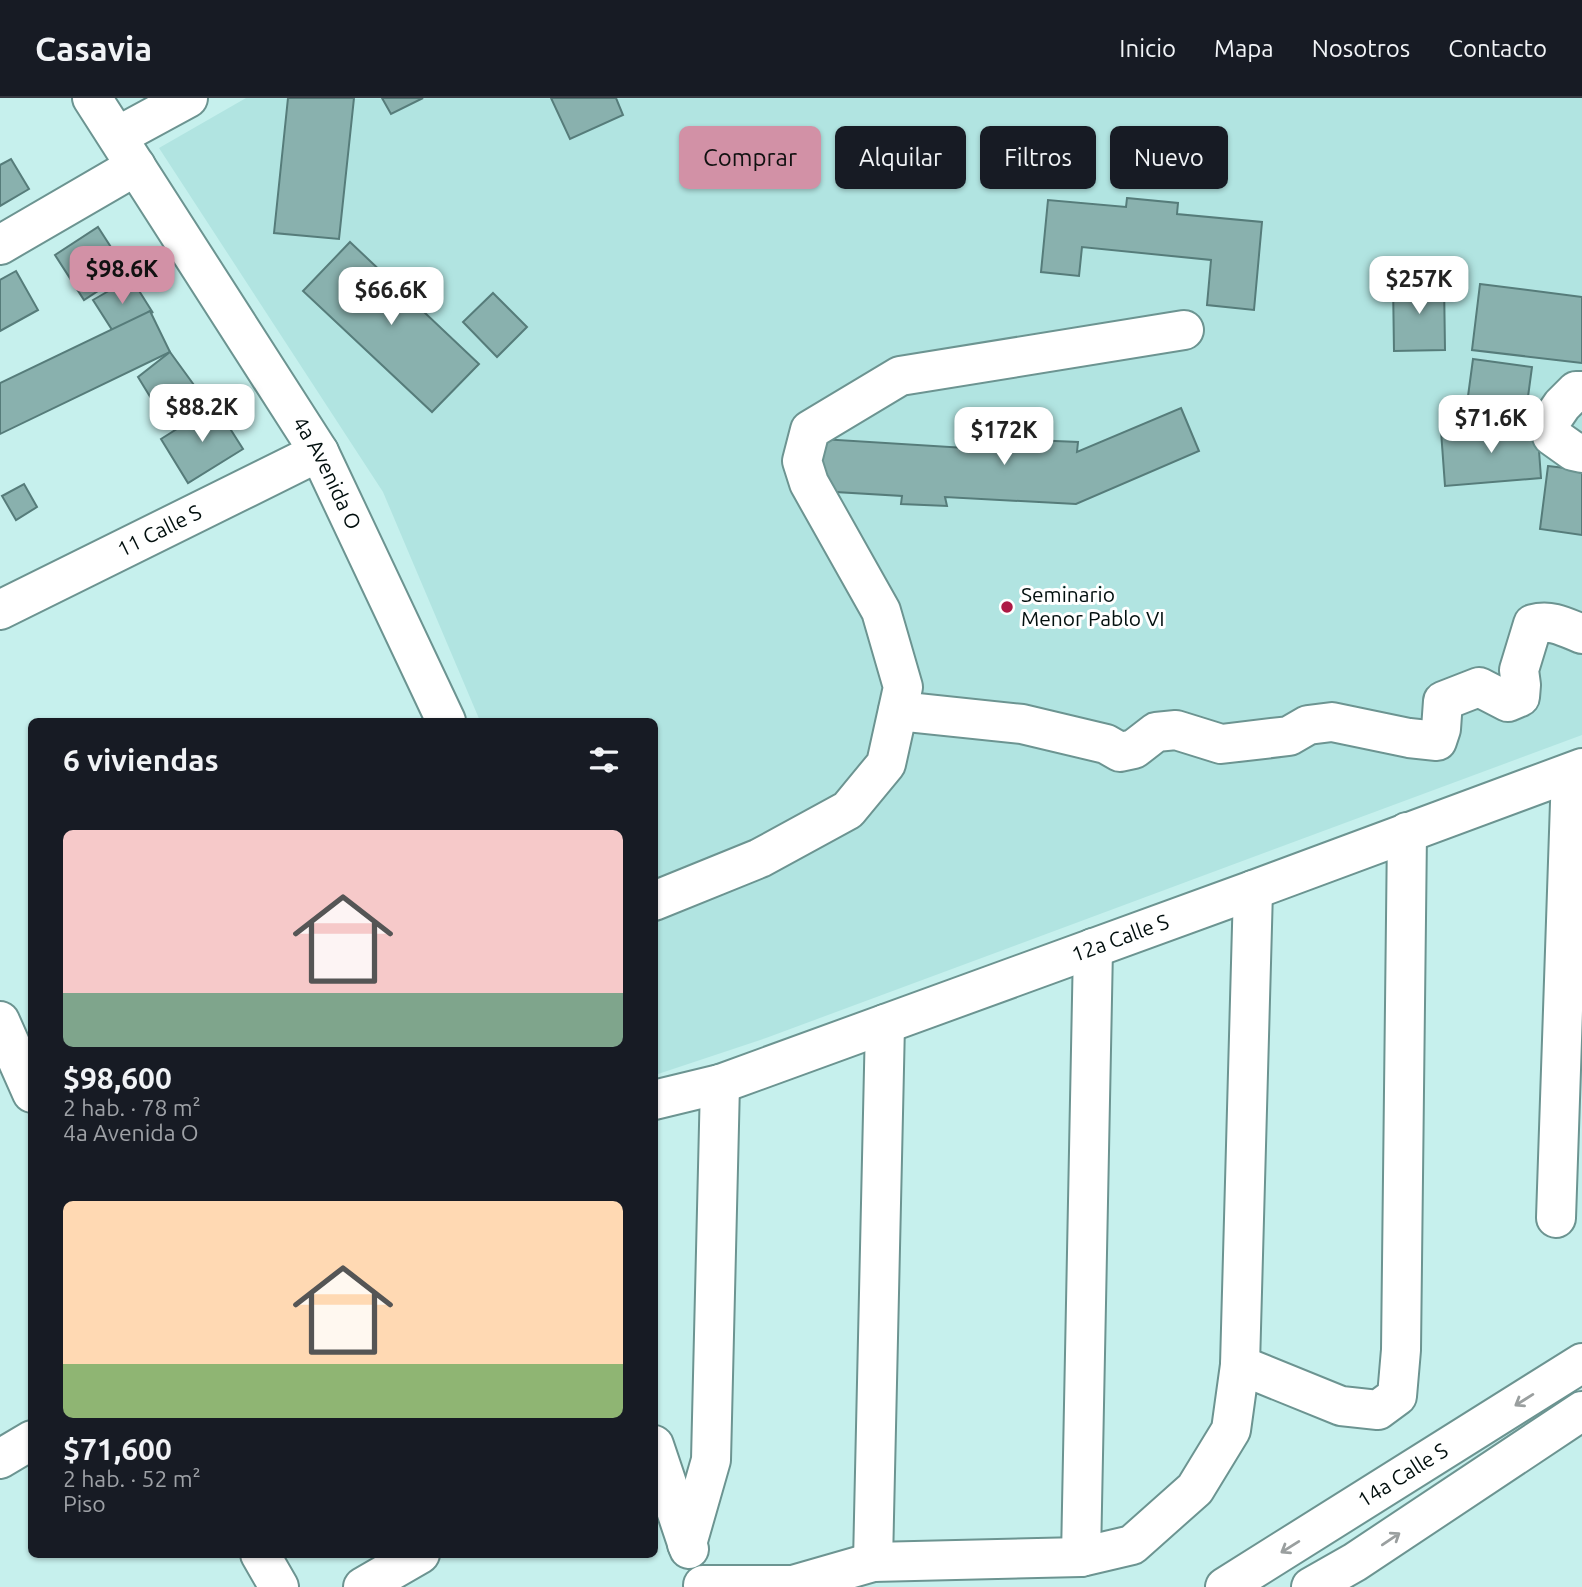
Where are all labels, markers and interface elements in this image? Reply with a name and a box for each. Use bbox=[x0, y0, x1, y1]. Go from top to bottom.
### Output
text: Casavia bbox=[35, 30, 152, 67]
text: Inicio bbox=[1119, 35, 1176, 62]
text: Mapa bbox=[1214, 35, 1274, 62]
text: Nosotros bbox=[1312, 35, 1410, 62]
text: Contacto bbox=[1448, 35, 1547, 62]
chip: Comprar bbox=[679, 126, 821, 189]
chip: Alquilar bbox=[835, 126, 966, 189]
chip: Filtros bbox=[980, 126, 1096, 189]
chip: Nuevo bbox=[1110, 126, 1228, 189]
pin: $98.6K bbox=[65, 246, 179, 306]
text: $98.6K bbox=[86, 256, 158, 281]
pin: $257K bbox=[1370, 256, 1468, 316]
text: $257K bbox=[1385, 266, 1453, 291]
pin: $66.6K bbox=[334, 268, 448, 327]
text: $66.6K bbox=[355, 277, 427, 302]
pin: $88.2K bbox=[145, 384, 259, 444]
text: $88.2K bbox=[166, 394, 238, 419]
pin: $71.6K bbox=[1434, 396, 1548, 455]
text: $71.6K bbox=[1455, 405, 1527, 430]
pin: $172K bbox=[955, 408, 1053, 467]
street label: 4a Avenida O bbox=[288, 412, 367, 533]
text: $172K bbox=[970, 417, 1038, 442]
street label: 11 Calle S bbox=[113, 499, 205, 561]
place label: Seminario Menor Pablo VI bbox=[1021, 582, 1165, 630]
marker: Seminario Menor Pablo VI bbox=[999, 599, 1015, 615]
icon: filters bbox=[585, 741, 623, 779]
text: 6 viviendas bbox=[63, 743, 219, 777]
icon: home bbox=[280, 876, 406, 1002]
street label: 12a Calle S bbox=[1068, 909, 1172, 966]
text: $98,600 bbox=[63, 1061, 172, 1095]
text: 2 hab. · 78 m² bbox=[63, 1095, 201, 1120]
text: 4a Avenida O bbox=[63, 1120, 199, 1145]
icon: home bbox=[280, 1247, 406, 1373]
one-way arrow bbox=[1515, 1393, 1535, 1407]
text: $71,600 bbox=[63, 1432, 172, 1466]
street label: 14a Calle S bbox=[1353, 1437, 1452, 1512]
text: 2 hab. · 52 m² bbox=[63, 1466, 201, 1491]
text: Piso bbox=[63, 1491, 106, 1516]
one-way arrow bbox=[1380, 1532, 1400, 1546]
one-way arrow bbox=[1281, 1539, 1300, 1554]

